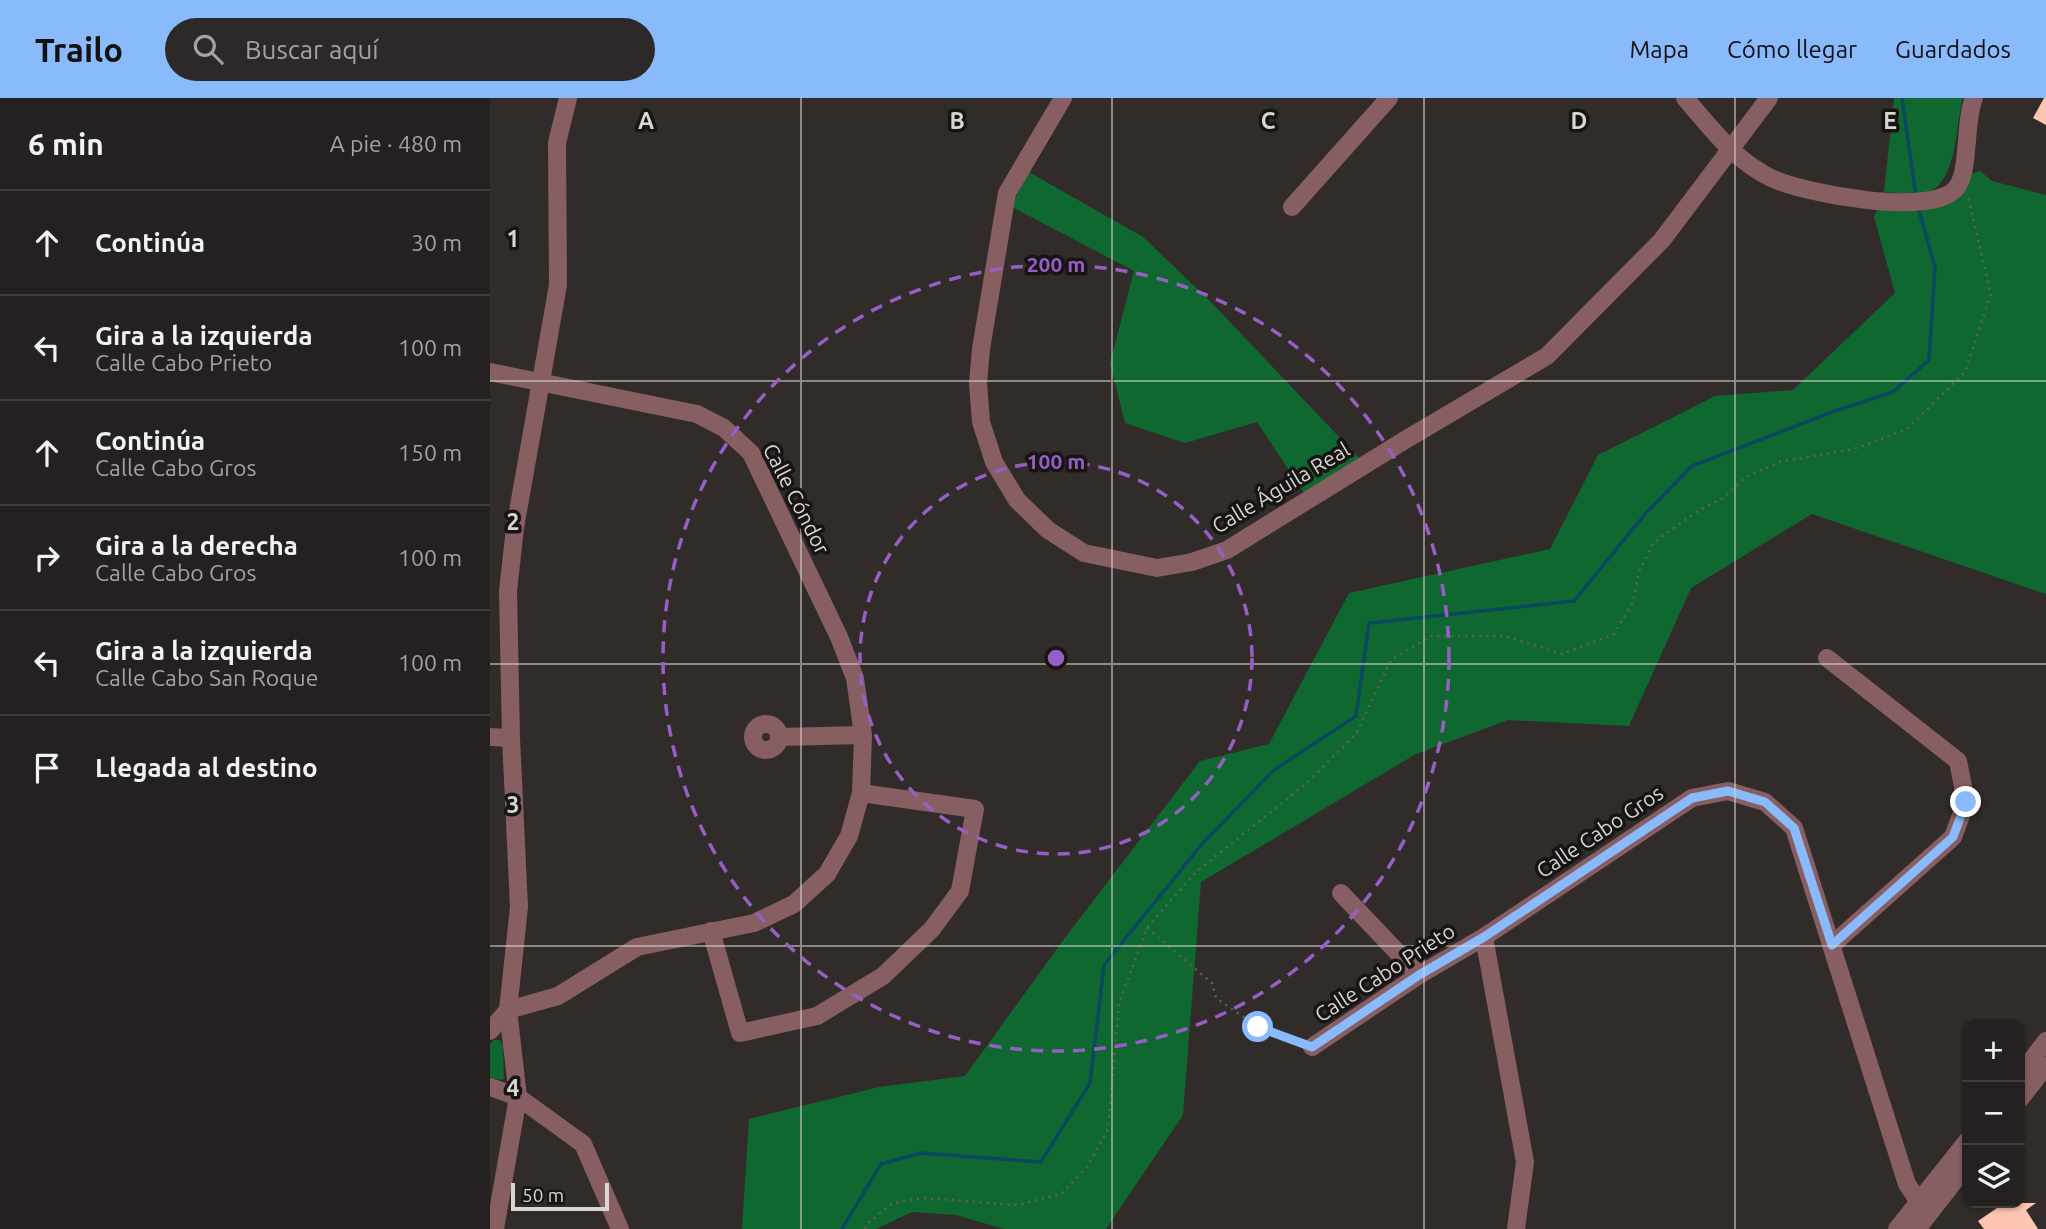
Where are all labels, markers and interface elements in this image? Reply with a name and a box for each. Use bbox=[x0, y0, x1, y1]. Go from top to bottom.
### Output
search box bbox=[165, 18, 655, 81]
icon: search bbox=[189, 30, 227, 68]
text: Trailo bbox=[35, 31, 123, 68]
text: Buscar aquí bbox=[245, 35, 379, 64]
text: Mapa bbox=[1629, 36, 1689, 63]
text: Cómo llegar bbox=[1727, 36, 1857, 63]
text: Guardados bbox=[1895, 36, 2011, 63]
text: A bbox=[638, 108, 654, 133]
text: B bbox=[949, 108, 965, 133]
text: C bbox=[1261, 108, 1276, 133]
text: D bbox=[1571, 108, 1587, 133]
text: E bbox=[1883, 108, 1897, 133]
text: 6 min bbox=[28, 127, 104, 161]
text: A pie · 480 m bbox=[330, 131, 462, 156]
icon: ahead bbox=[28, 224, 66, 262]
text: 1 bbox=[507, 226, 519, 251]
text: Continúa bbox=[95, 228, 205, 257]
text: 30 m bbox=[411, 230, 462, 255]
text: 200 m bbox=[1027, 252, 1085, 276]
text: Gira a la izquierda bbox=[95, 321, 313, 350]
icon: left bbox=[28, 329, 66, 367]
text: 100 m bbox=[398, 335, 462, 360]
text: Calle Cabo Prieto bbox=[95, 350, 272, 375]
text: Continúa bbox=[95, 426, 205, 455]
icon: ahead bbox=[28, 434, 66, 472]
street label: Calle Águila Real bbox=[1207, 437, 1354, 538]
street label: Calle Cóndor bbox=[759, 439, 835, 558]
text: 150 m bbox=[398, 440, 462, 465]
text: 100 m bbox=[1027, 449, 1085, 473]
text: Calle Cabo Gros bbox=[95, 455, 256, 480]
text: 2 bbox=[507, 509, 519, 534]
text: Gira a la derecha bbox=[95, 531, 298, 560]
icon: right bbox=[28, 539, 66, 577]
text: 100 m bbox=[398, 545, 462, 570]
text: Calle Cabo Gros bbox=[95, 560, 256, 585]
text: Gira a la izquierda bbox=[95, 636, 313, 665]
icon: left bbox=[28, 644, 66, 682]
centre of rings bbox=[1044, 646, 1068, 670]
text: 100 m bbox=[398, 650, 462, 675]
text: Calle Cabo San Roque bbox=[95, 665, 318, 690]
icon: arrive bbox=[28, 749, 66, 787]
text: Llegada al destino bbox=[95, 753, 318, 782]
street label: Calle Cabo Gros bbox=[1532, 780, 1667, 882]
route end bbox=[1950, 786, 1981, 817]
text: 3 bbox=[507, 792, 519, 817]
street label: Calle Cabo Prieto bbox=[1310, 918, 1459, 1026]
route start bbox=[1242, 1011, 1273, 1042]
map controls bbox=[1962, 1019, 2025, 1208]
button: + bbox=[1962, 1019, 2025, 1082]
text: 4 bbox=[507, 1075, 520, 1100]
button: − bbox=[1962, 1082, 2025, 1145]
button: layers bbox=[1962, 1145, 2025, 1208]
scale bar bbox=[511, 1180, 609, 1212]
text: 50 m bbox=[522, 1184, 564, 1206]

